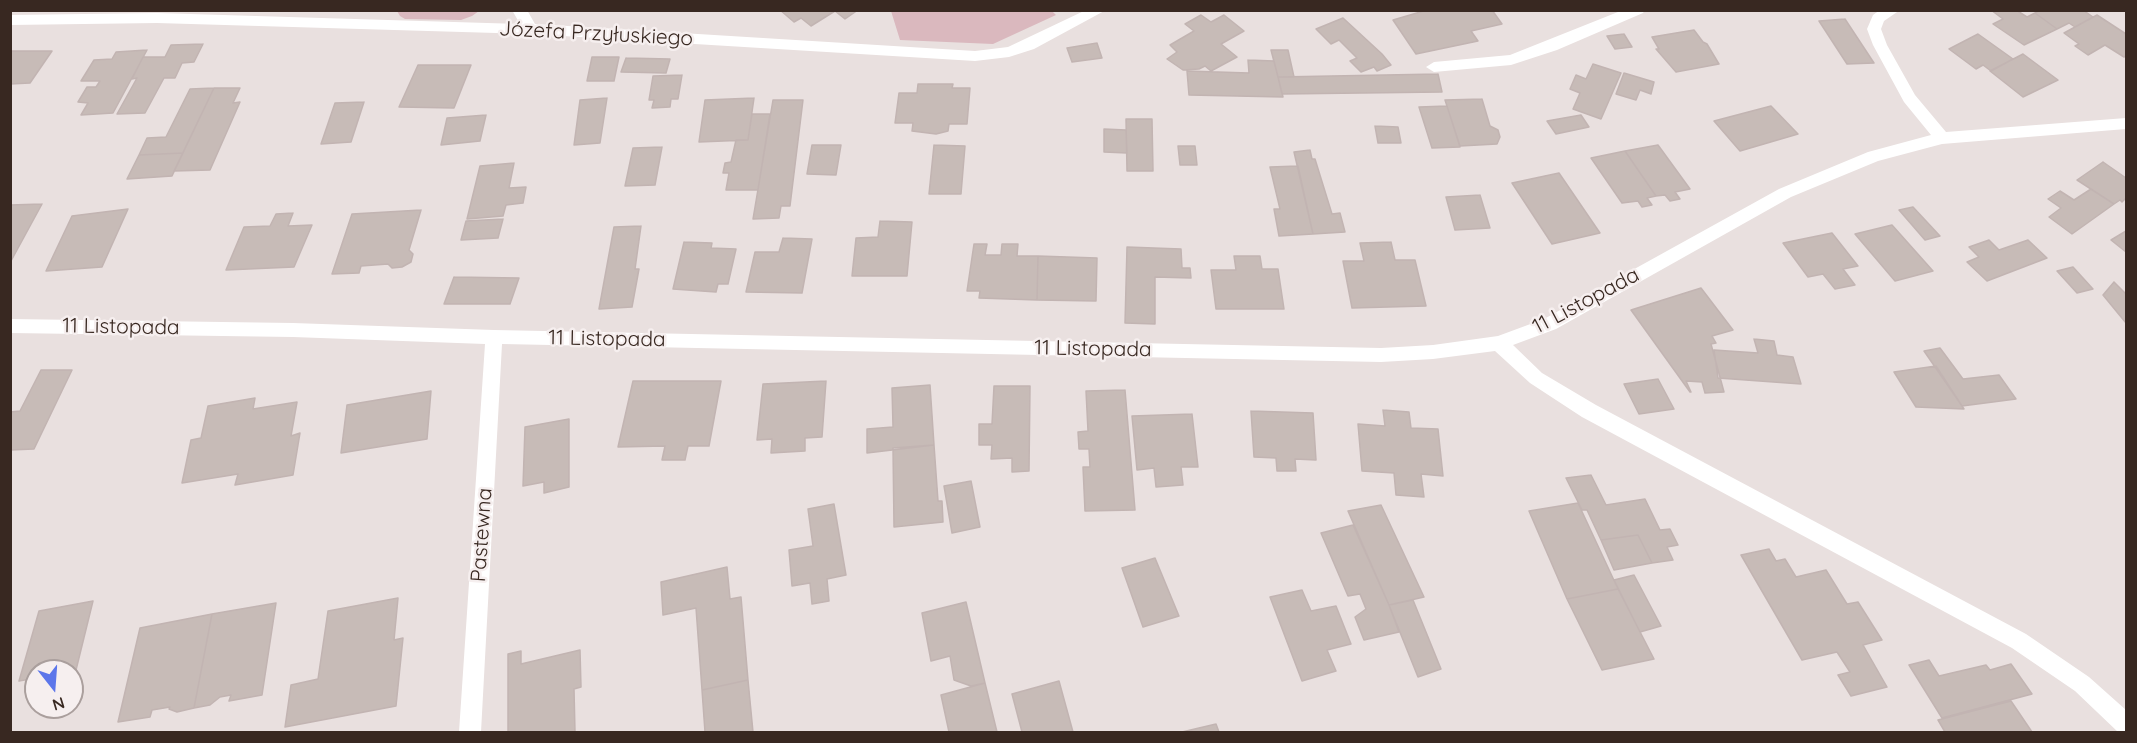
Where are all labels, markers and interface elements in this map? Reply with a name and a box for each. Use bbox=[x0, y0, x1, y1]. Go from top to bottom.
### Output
street label: Józefa Przyłuskiego bbox=[498, 16, 694, 52]
street label: 11 Listopada bbox=[1528, 262, 1644, 340]
street label: 11 Listopada bbox=[62, 313, 180, 341]
street label: 11 Listopada bbox=[548, 325, 666, 353]
street label: 11 Listopada bbox=[1034, 335, 1152, 363]
street label: Pastewna bbox=[466, 487, 498, 583]
north arrow bbox=[24, 659, 84, 719]
text: N bbox=[50, 693, 67, 716]

